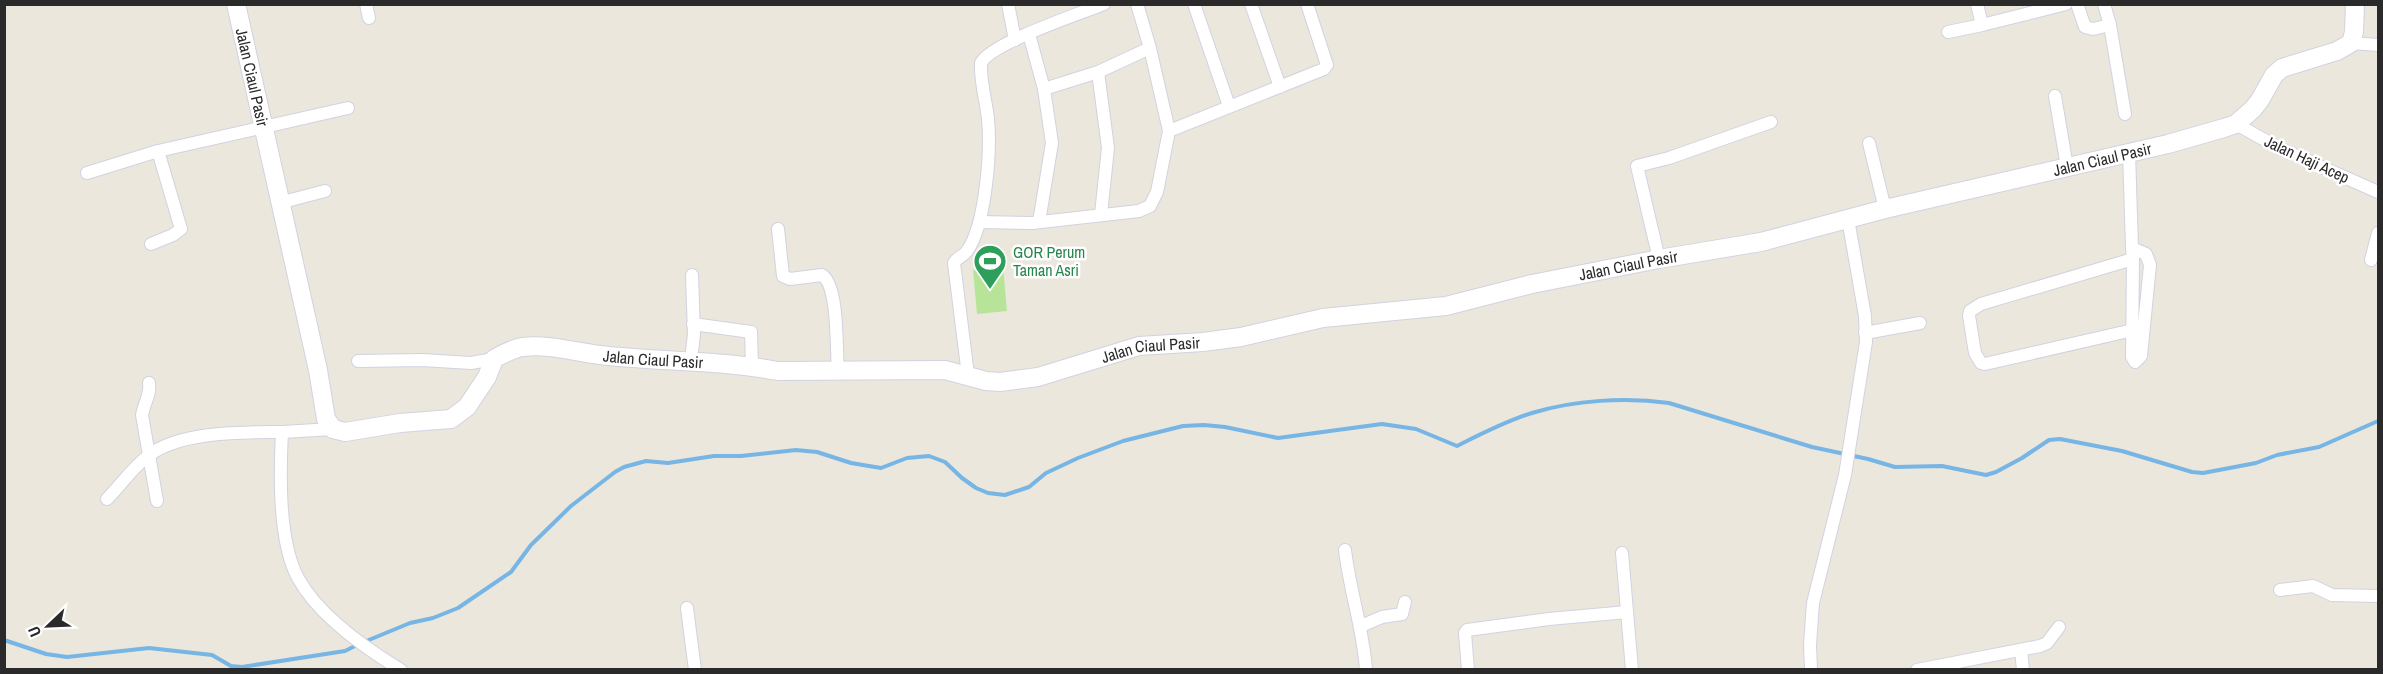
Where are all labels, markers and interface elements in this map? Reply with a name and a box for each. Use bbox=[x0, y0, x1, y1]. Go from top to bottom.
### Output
street label: Jalan Ciaul Pasir bbox=[231, 26, 274, 129]
street label: Jalan Haji Acep bbox=[2261, 130, 2353, 188]
street label: Jalan Ciaul Pasir bbox=[2051, 137, 2154, 181]
place label: GOR Perum Taman Asri bbox=[1013, 241, 1085, 281]
sports icon: GOR Perum Taman Asri bbox=[972, 243, 1008, 290]
street label: Jalan Ciaul Pasir bbox=[1577, 245, 1680, 286]
street label: Jalan Ciaul Pasir bbox=[1098, 331, 1201, 368]
street label: Jalan Ciaul Pasir bbox=[602, 344, 704, 373]
north arrow bbox=[18, 596, 78, 656]
text: U bbox=[22, 623, 46, 641]

